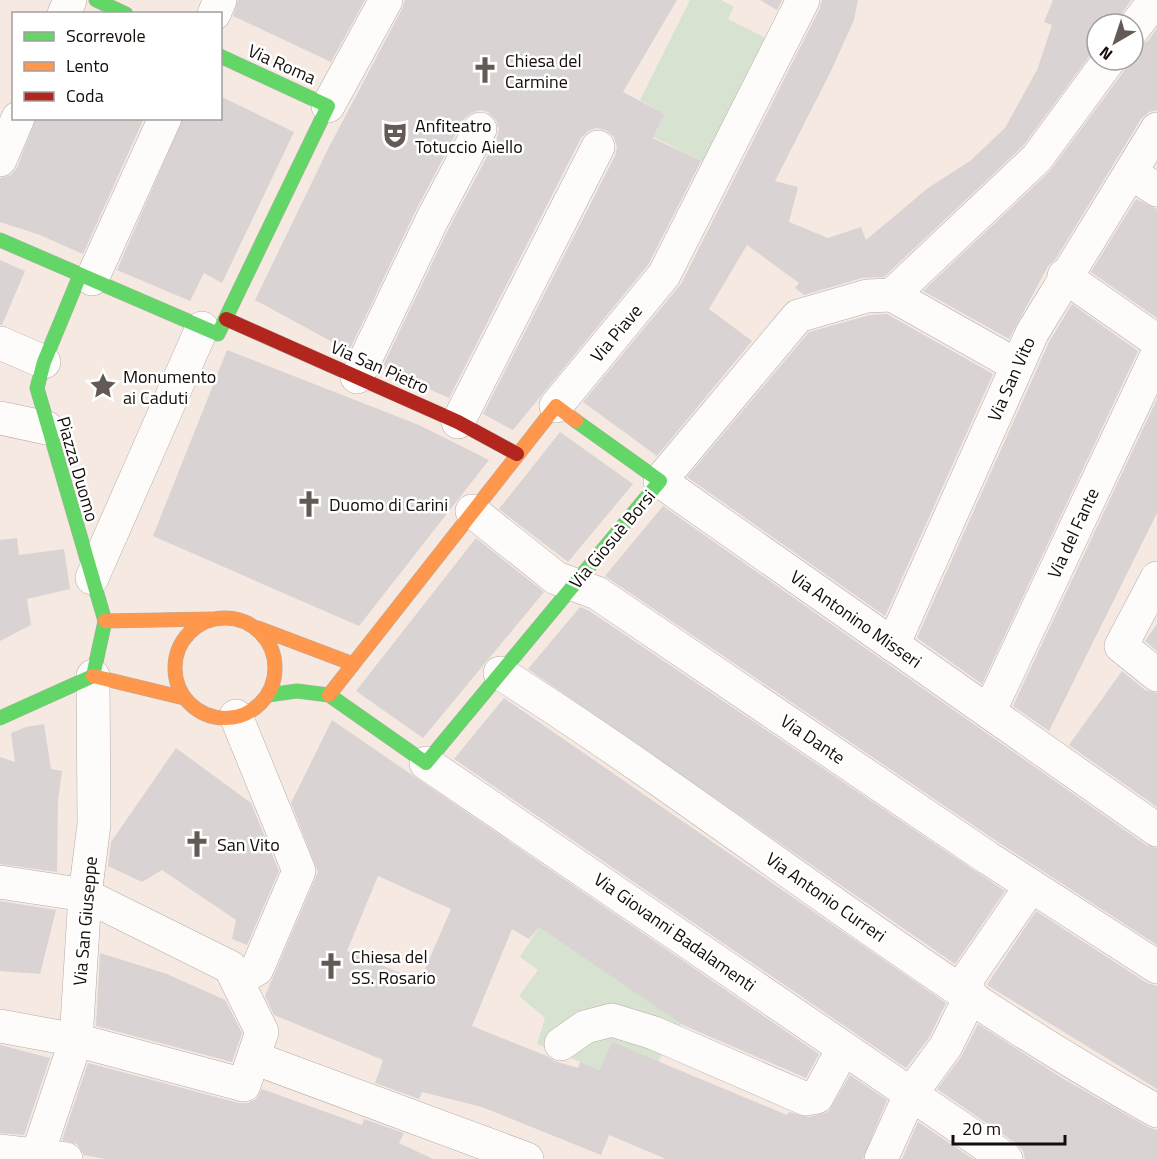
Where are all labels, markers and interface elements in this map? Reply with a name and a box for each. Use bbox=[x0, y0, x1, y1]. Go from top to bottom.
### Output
legend bbox=[12, 12, 222, 120]
north arrow bbox=[1085, 12, 1145, 72]
text: Scorrevole bbox=[66, 22, 145, 49]
street label: Via Roma bbox=[244, 37, 320, 91]
text: N bbox=[1094, 41, 1117, 66]
place label: Chiesa del Carmine bbox=[505, 47, 582, 95]
text: Lento bbox=[66, 52, 109, 79]
church icon: Chiesa del Carmine bbox=[470, 55, 500, 85]
text: Coda bbox=[66, 82, 104, 109]
place label: Anfiteatro Totuccio Aiello bbox=[415, 112, 523, 160]
theatre icon: Anfiteatro Totuccio Aiello bbox=[380, 120, 410, 150]
street label: Via Piave bbox=[584, 298, 648, 368]
street label: Via San Vito bbox=[980, 332, 1042, 426]
street label: Via San Pietro bbox=[326, 333, 434, 401]
place label: Monumento ai Caduti bbox=[123, 363, 216, 411]
place icon: Monumento ai Caduti bbox=[88, 371, 118, 401]
street label: Piazza Duomo bbox=[50, 413, 106, 525]
street label: Via del Fante bbox=[1040, 483, 1106, 583]
street label: Via Giosuè Borsi bbox=[562, 484, 662, 594]
church icon: Duomo di Carini bbox=[294, 489, 324, 519]
place label: Duomo di Carini bbox=[329, 491, 448, 518]
street label: Via Antonino Misseri bbox=[785, 563, 927, 675]
street label: Via Dante bbox=[775, 707, 851, 771]
church icon: San Vito bbox=[182, 829, 212, 859]
place label: San Vito bbox=[217, 831, 280, 858]
street label: Via Antonio Curreri bbox=[760, 845, 892, 949]
street label: Via San Giuseppe bbox=[66, 855, 104, 987]
street label: Via Giovanni Badalamenti bbox=[588, 866, 762, 998]
place label: Chiesa del SS. Rosario bbox=[351, 943, 436, 991]
church icon: Chiesa del SS. Rosario bbox=[316, 951, 346, 981]
scale bar bbox=[953, 1108, 1066, 1146]
text: 20 m bbox=[962, 1115, 1001, 1142]

